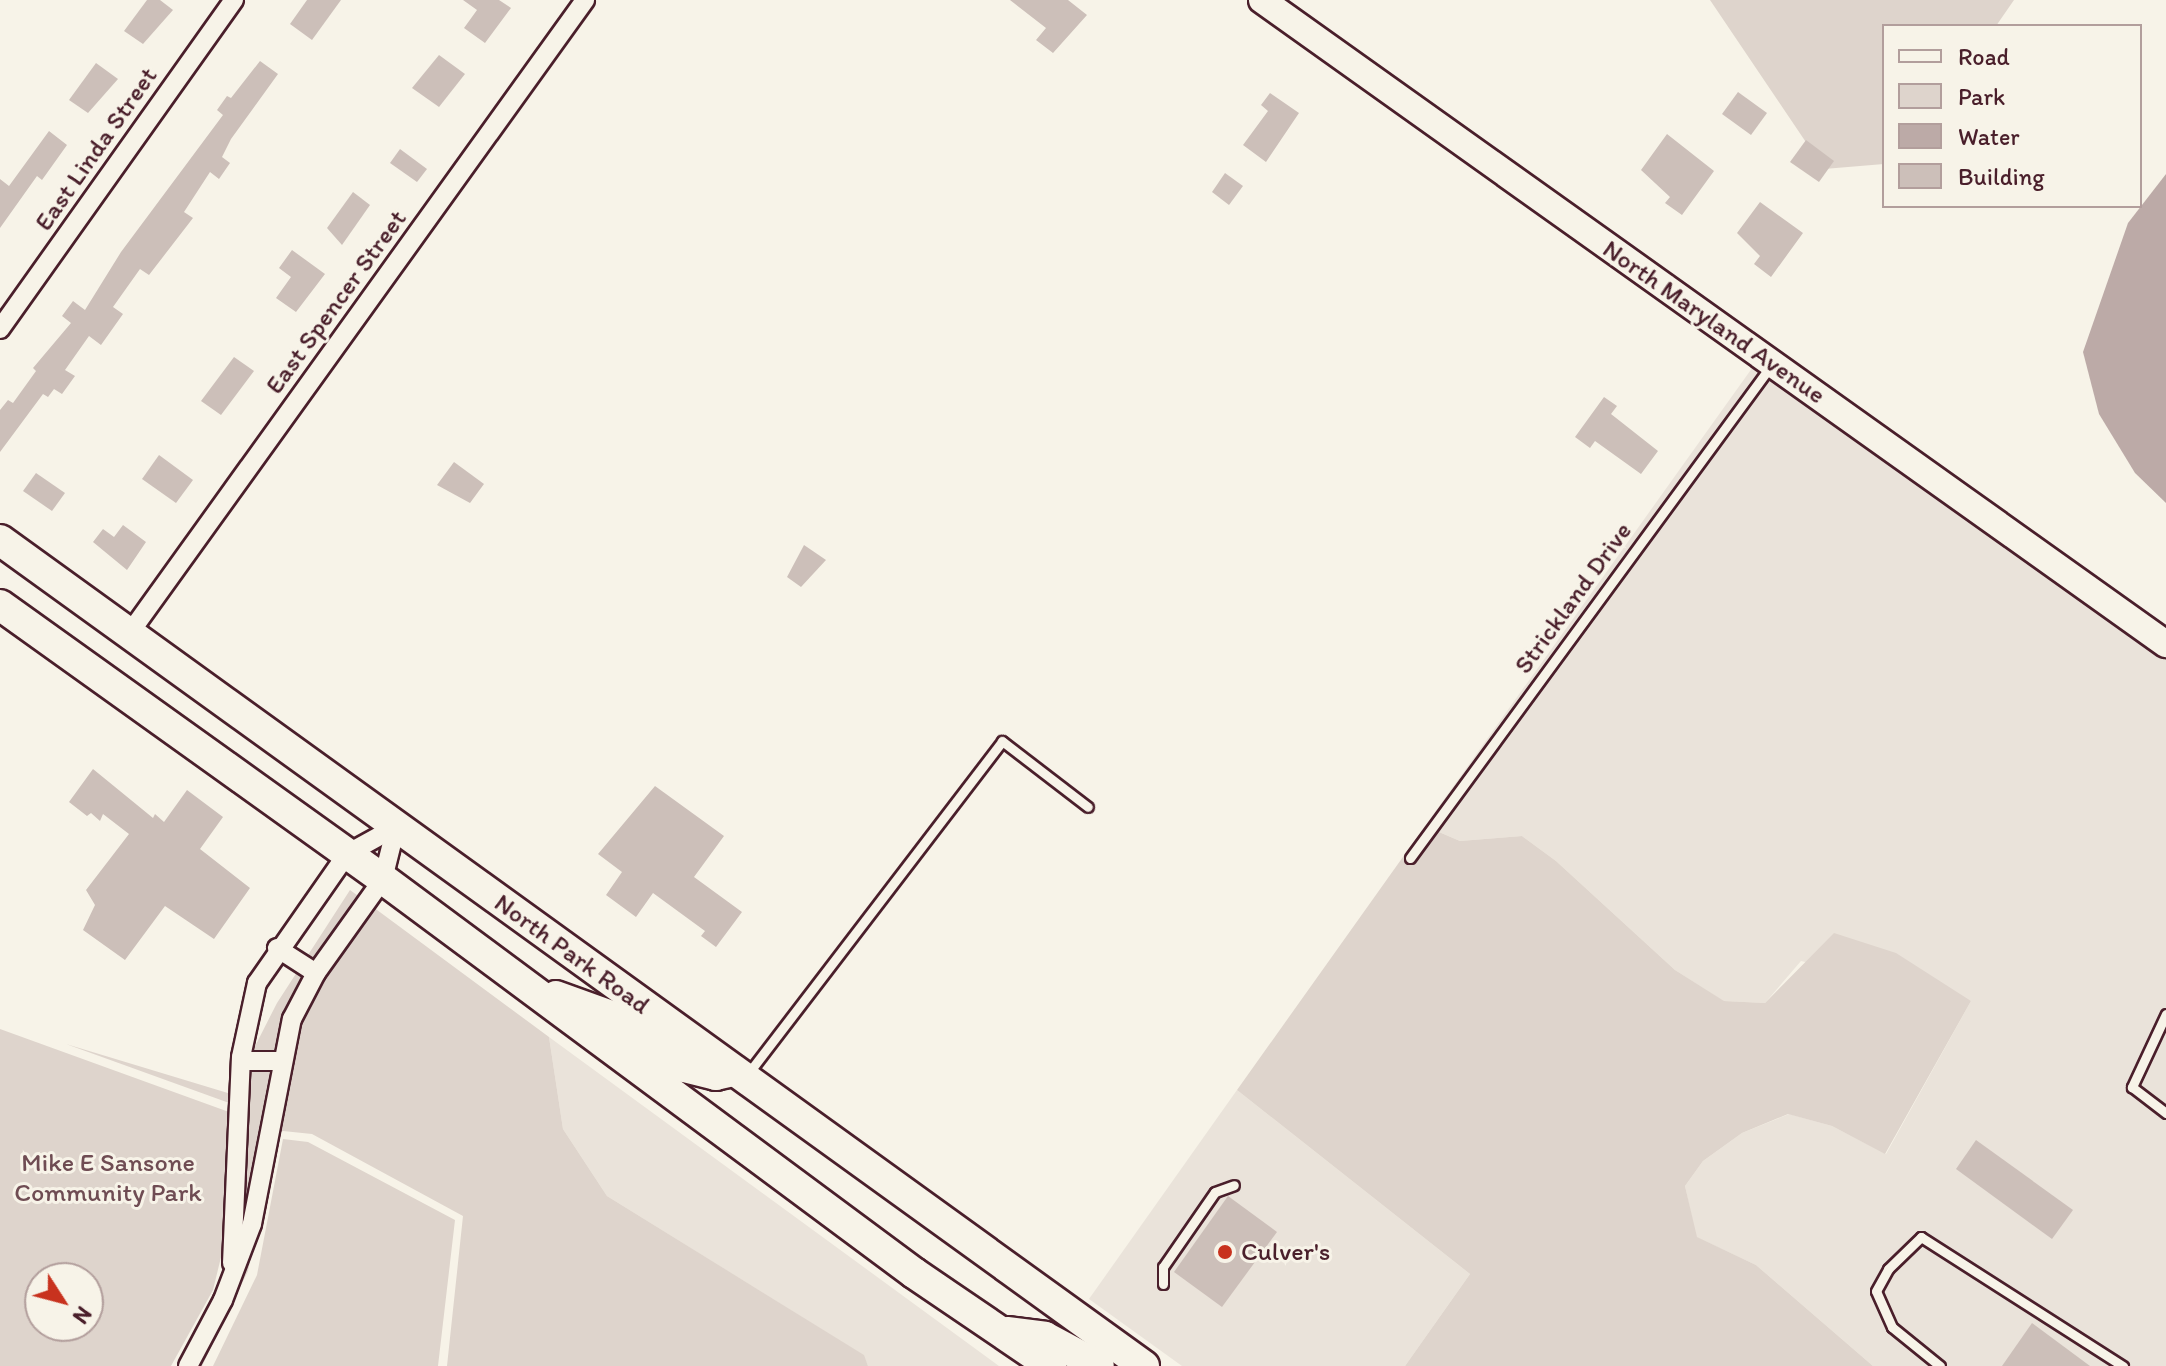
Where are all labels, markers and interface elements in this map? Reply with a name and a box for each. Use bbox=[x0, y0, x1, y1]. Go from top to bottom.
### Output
legend bbox=[1882, 24, 2142, 208]
text: Road bbox=[1958, 42, 2010, 71]
street label: East Linda Street bbox=[29, 62, 163, 236]
text: Park bbox=[1958, 82, 2005, 111]
text: Water bbox=[1958, 122, 2020, 151]
text: Building bbox=[1958, 162, 2045, 191]
street label: East Spencer Street bbox=[259, 204, 413, 400]
street label: North Maryland Avenue bbox=[1597, 234, 1831, 410]
street label: Strickland Drive bbox=[1507, 516, 1639, 680]
street label: North Park Road bbox=[489, 887, 655, 1021]
park label: Mike E Sansone Community Park bbox=[14, 1147, 202, 1208]
place label: Culver's bbox=[1241, 1236, 1330, 1268]
marker: Culver's bbox=[1216, 1243, 1234, 1261]
north arrow bbox=[24, 1262, 104, 1342]
text: N bbox=[67, 1301, 97, 1329]

